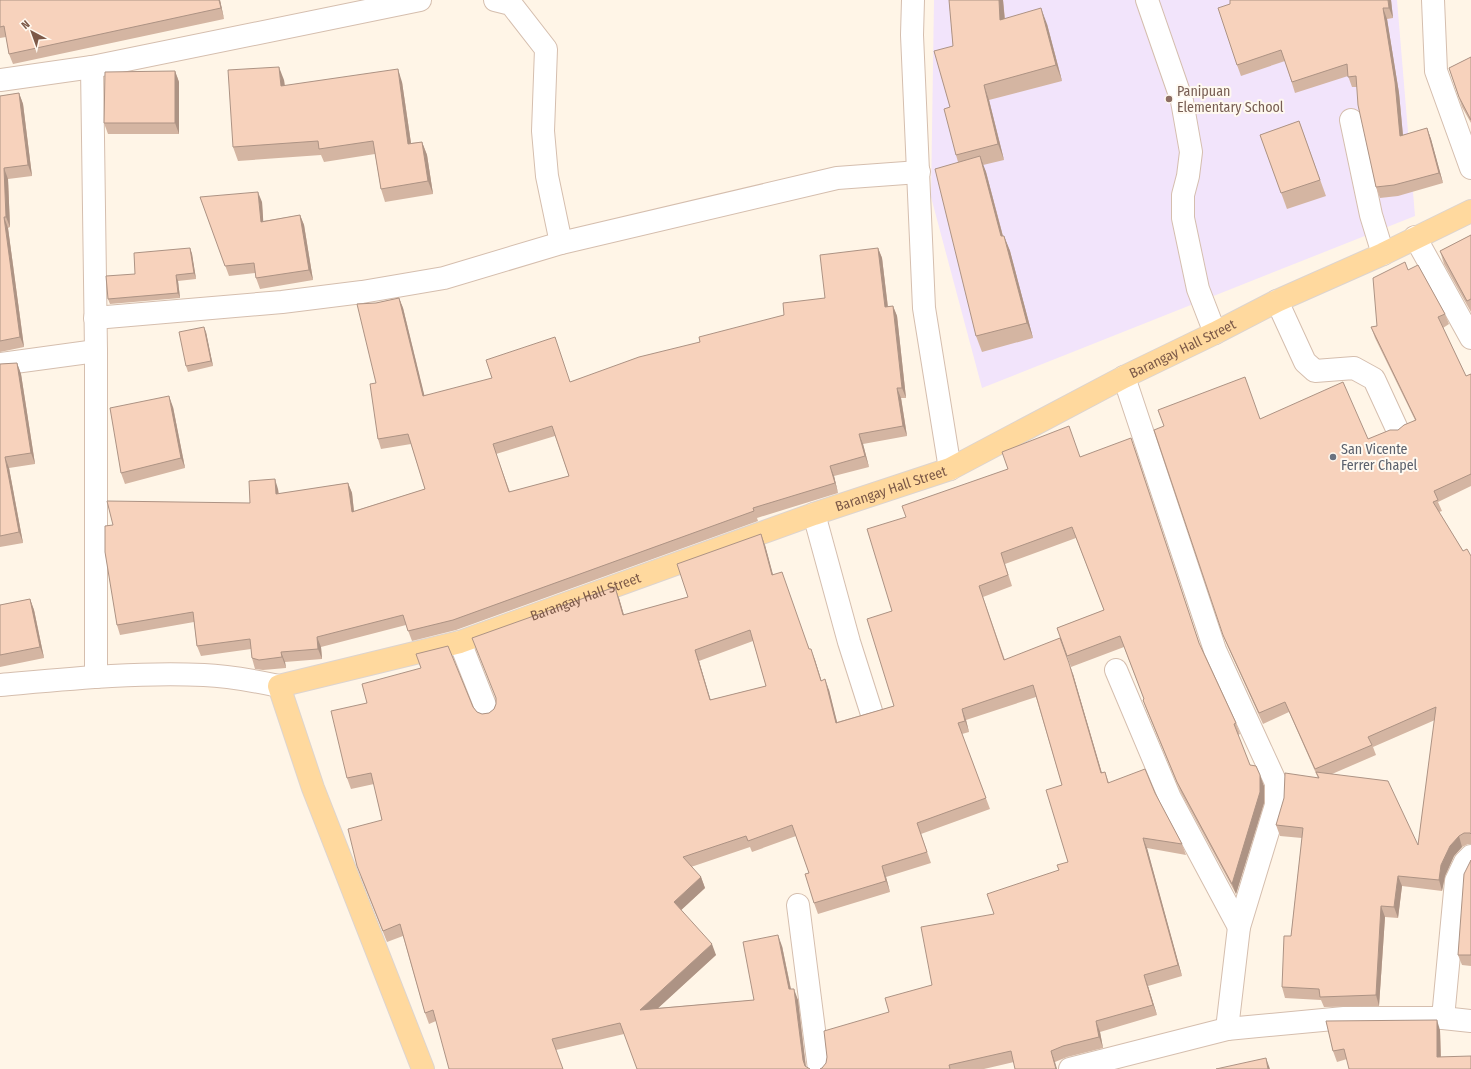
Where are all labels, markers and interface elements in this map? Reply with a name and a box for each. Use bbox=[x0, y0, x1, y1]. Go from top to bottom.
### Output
north arrow bbox=[12, 12, 52, 52]
text: N bbox=[19, 18, 33, 32]
place label: Panipuan Elementary School bbox=[1177, 83, 1284, 116]
marker: Panipuan Elementary School bbox=[1164, 94, 1174, 104]
street label: Barangay Hall Street bbox=[1126, 315, 1239, 382]
place label: San Vicente Ferrer Chapel bbox=[1341, 441, 1418, 474]
marker: San Vicente Ferrer Chapel bbox=[1328, 452, 1338, 462]
street label: Barangay Hall Street bbox=[833, 462, 949, 515]
street label: Barangay Hall Street bbox=[528, 569, 643, 624]

